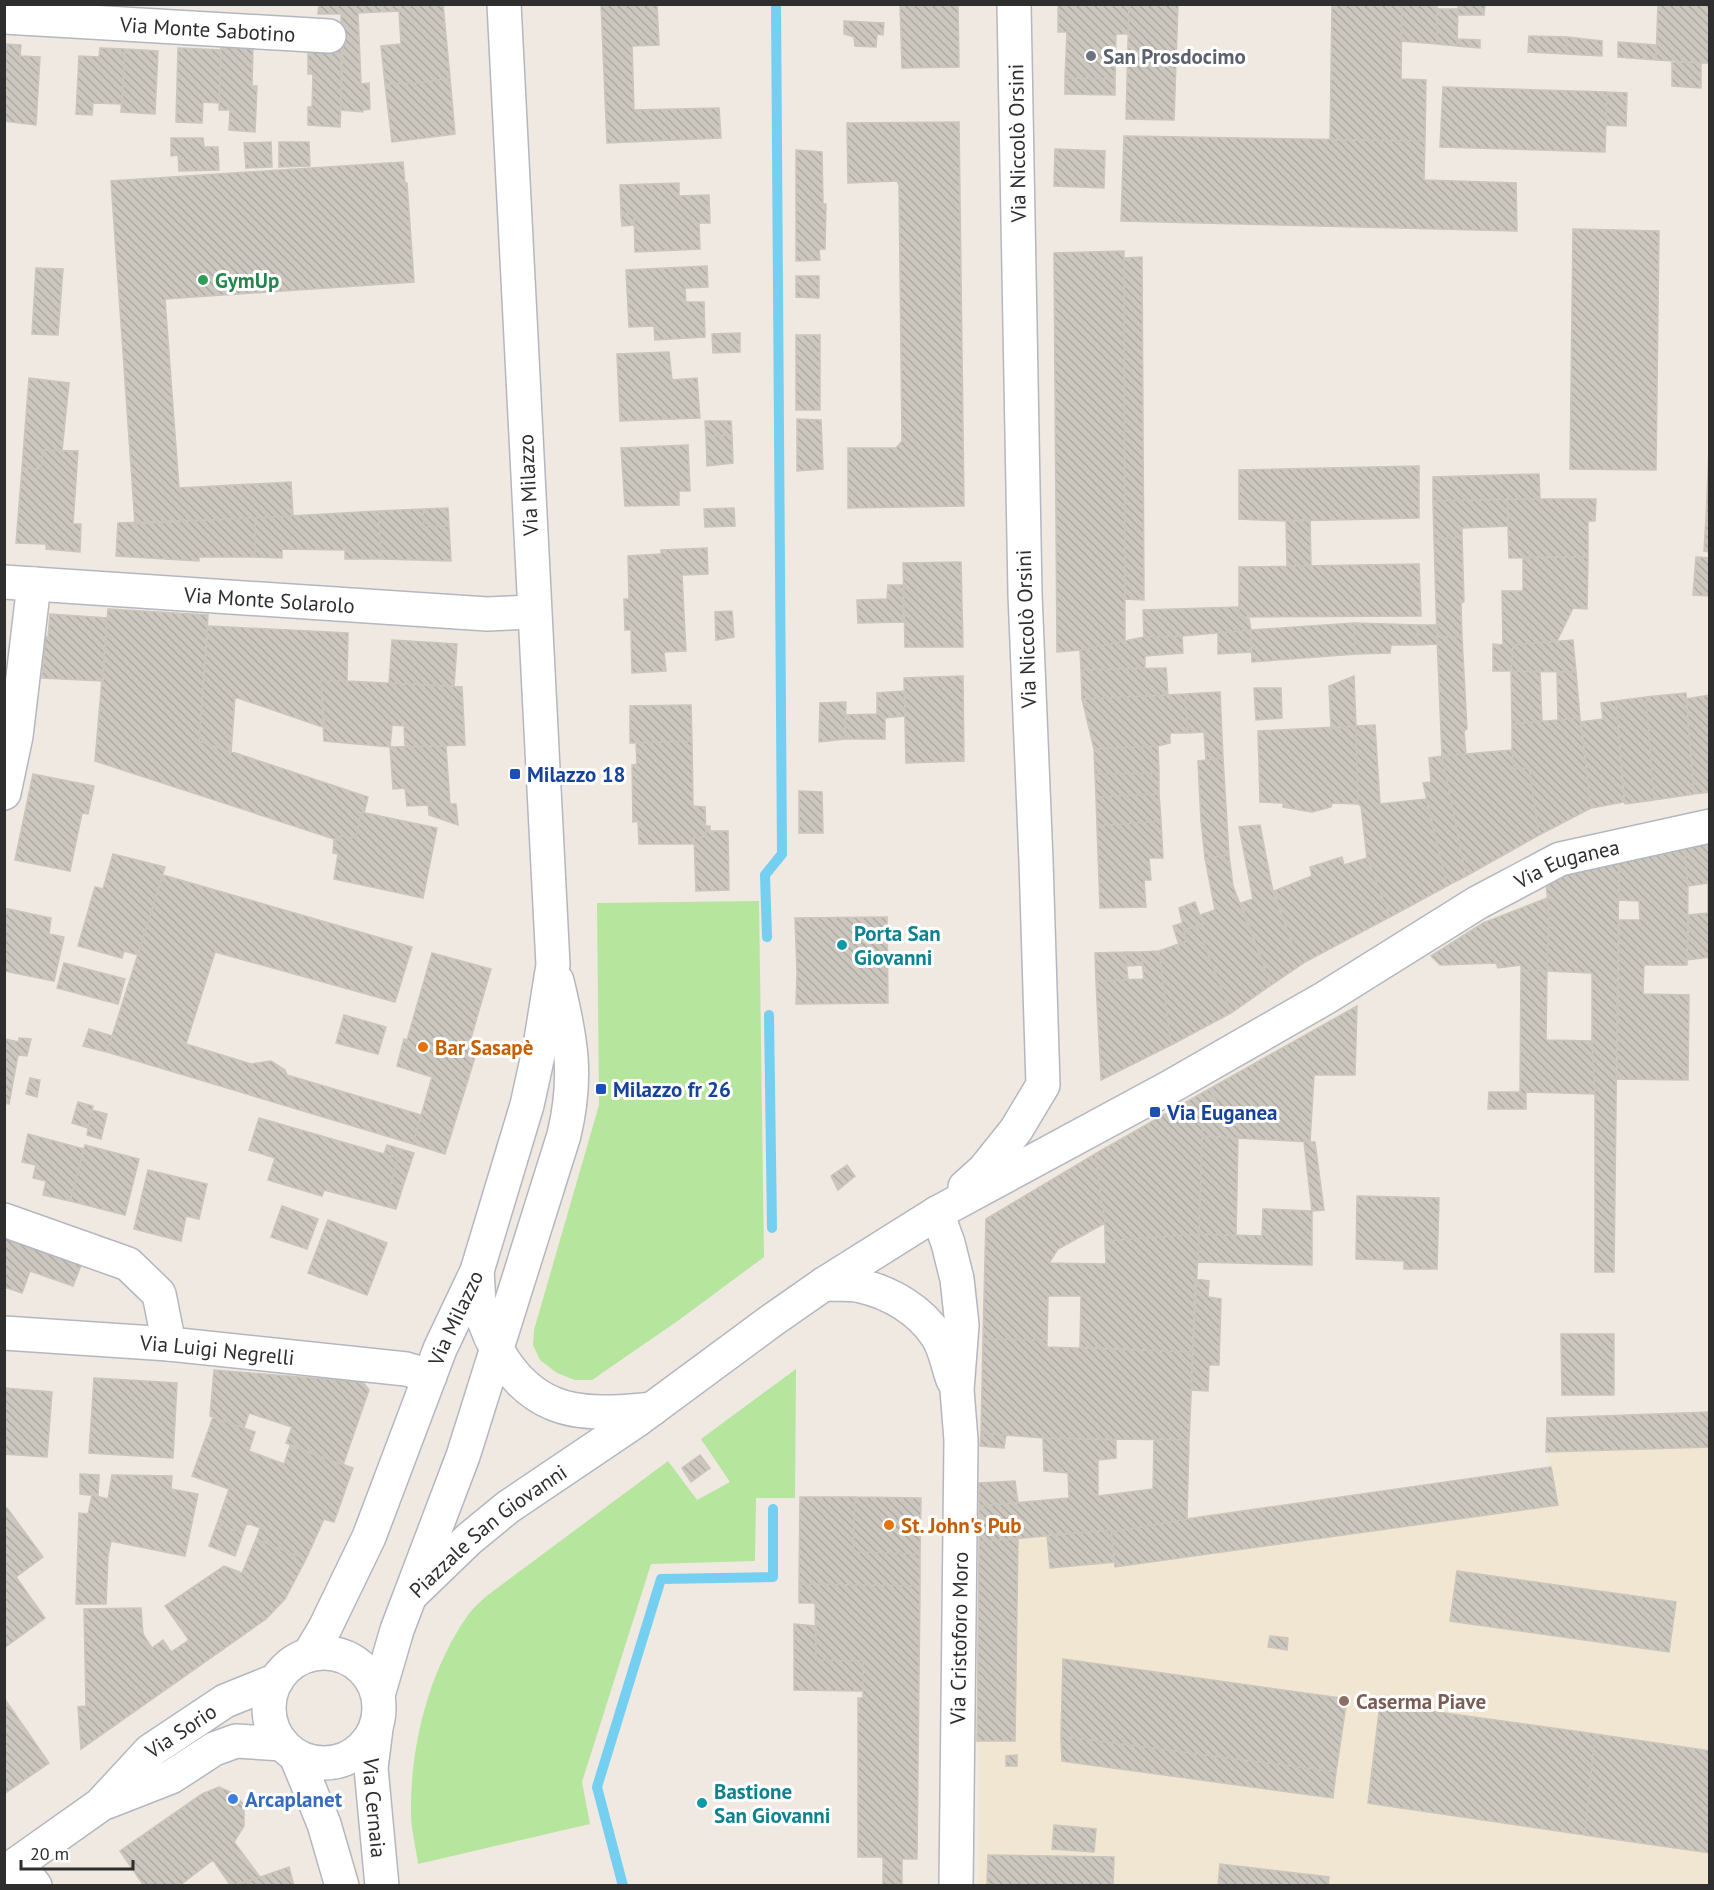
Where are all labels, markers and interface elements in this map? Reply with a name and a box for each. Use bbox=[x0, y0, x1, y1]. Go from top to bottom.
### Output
street label: Via Monte Sabotino bbox=[118, 10, 296, 48]
place label: San Prosdocimo bbox=[1103, 43, 1246, 70]
marker: San Prosdocimo bbox=[1084, 49, 1098, 63]
street label: Via Niccolò Orsini bbox=[1002, 63, 1032, 224]
place label: GymUp bbox=[215, 267, 279, 294]
marker: GymUp bbox=[196, 273, 210, 287]
street label: Via Milazzo bbox=[512, 433, 544, 538]
street label: Via Niccolò Orsini bbox=[1010, 549, 1042, 710]
street label: Via Monte Solarolo bbox=[182, 580, 356, 619]
place label: Milazzo 18 bbox=[527, 761, 626, 788]
marker: Milazzo 18 bbox=[508, 767, 522, 781]
street label: Via Euganea bbox=[1509, 833, 1622, 895]
place label: Porta San Giovanni bbox=[854, 920, 941, 971]
marker: Porta San Giovanni bbox=[835, 938, 849, 952]
place label: Bar Sasapè bbox=[435, 1034, 533, 1061]
marker: Bar Sasapè bbox=[416, 1040, 430, 1054]
place label: Milazzo fr 26 bbox=[613, 1076, 731, 1103]
marker: Milazzo fr 26 bbox=[594, 1082, 608, 1096]
place label: Via Euganea bbox=[1166, 1099, 1277, 1126]
marker: Via Euganea bbox=[1148, 1105, 1162, 1119]
street label: Via Milazzo bbox=[421, 1266, 489, 1370]
street label: Via Luigi Negrelli bbox=[138, 1329, 296, 1371]
street label: Piazzale San Giovanni bbox=[403, 1458, 572, 1603]
place label: St. John's Pub bbox=[901, 1512, 1022, 1539]
marker: St. John's Pub bbox=[882, 1518, 896, 1532]
street label: Via Cristoforo Moro bbox=[944, 1551, 974, 1726]
place label: Caserma Piave bbox=[1356, 1688, 1486, 1715]
marker: Caserma Piave bbox=[1337, 1694, 1351, 1708]
street label: Via Sorio bbox=[139, 1697, 221, 1765]
street label: Via Cernaia bbox=[357, 1755, 393, 1859]
place label: Bastione San Giovanni bbox=[714, 1778, 830, 1829]
place label: Arcaplanet bbox=[245, 1786, 343, 1813]
marker: Arcaplanet bbox=[226, 1792, 240, 1806]
marker: Bastione San Giovanni bbox=[695, 1796, 709, 1810]
scale bar bbox=[21, 1833, 134, 1871]
text: 20 m bbox=[30, 1842, 69, 1865]

